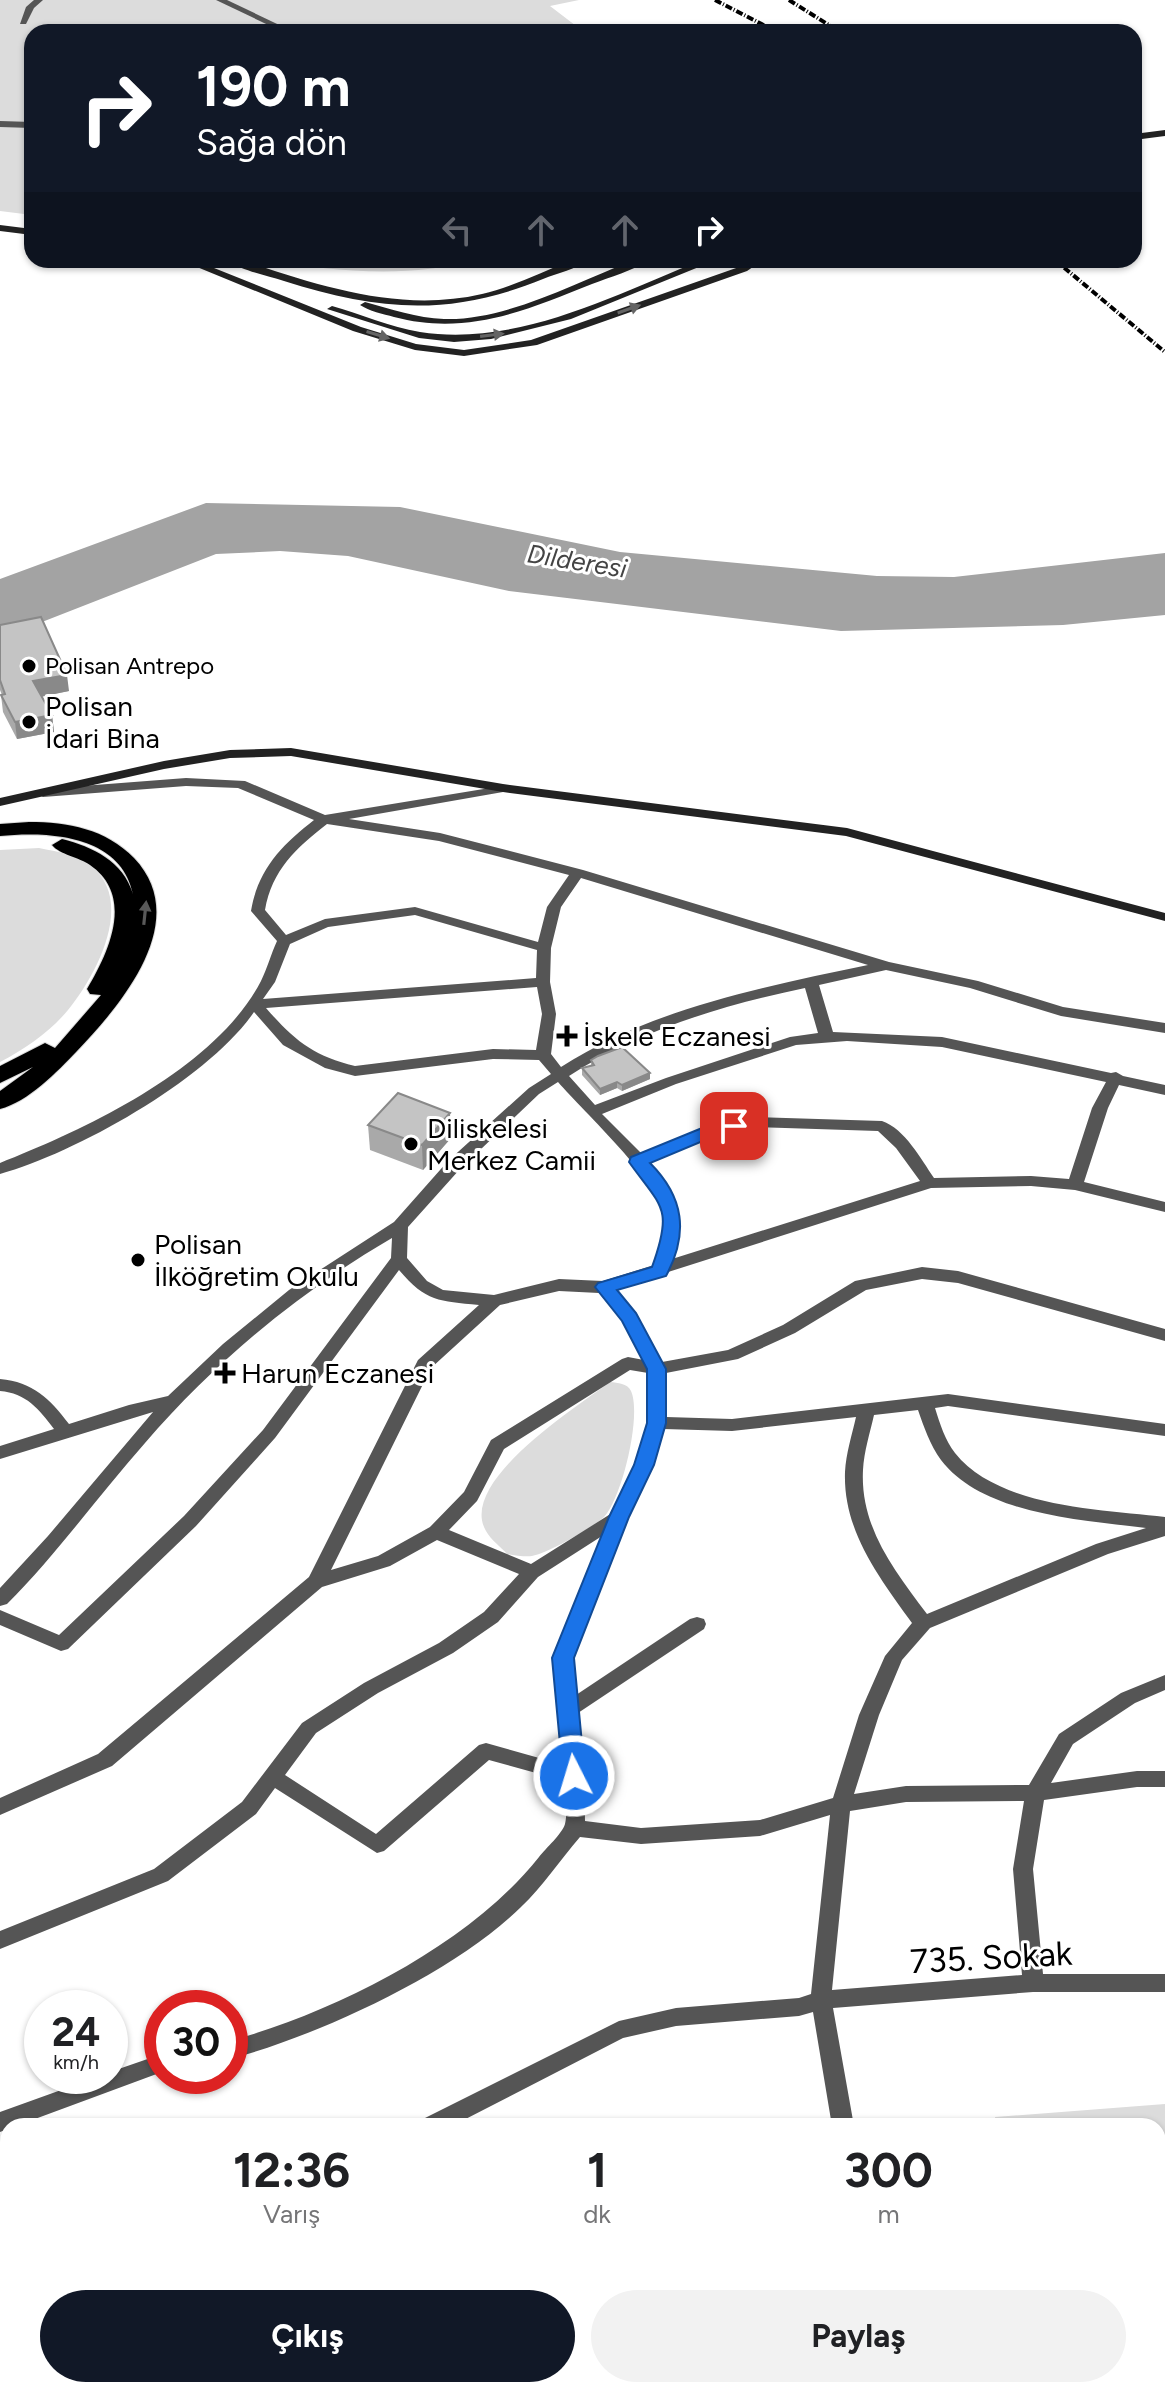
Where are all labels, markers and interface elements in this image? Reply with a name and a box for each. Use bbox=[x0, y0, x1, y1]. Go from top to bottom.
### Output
text: 190 m bbox=[196, 53, 351, 120]
icon: right bbox=[64, 56, 168, 160]
text: Sağa dön bbox=[196, 121, 347, 164]
icon: left bbox=[435, 208, 479, 252]
icon: ahead bbox=[519, 208, 563, 252]
icon: ahead bbox=[603, 208, 647, 252]
icon: right bbox=[687, 208, 731, 252]
one-way arrow bbox=[617, 302, 641, 314]
one-way arrow bbox=[366, 329, 390, 342]
one-way arrow bbox=[479, 329, 504, 342]
water label: Dilderesi bbox=[525, 537, 630, 585]
place label: Polisan Antrepo bbox=[45, 651, 214, 680]
marker: Polisan Antrepo bbox=[20, 657, 38, 675]
place label: Polisan İdari Bina bbox=[45, 689, 160, 755]
marker: Polisan İdari Bina bbox=[20, 713, 38, 731]
one-way arrow bbox=[138, 901, 151, 926]
place label: İskele Eczanesi bbox=[583, 1019, 771, 1053]
marker: İskele Eczanesi bbox=[558, 1027, 576, 1045]
pin bbox=[700, 1092, 768, 1160]
icon: arrive bbox=[712, 1104, 756, 1148]
place label: Diliskelesi Merkez Camii bbox=[427, 1111, 596, 1177]
marker: Diliskelesi Merkez Camii bbox=[402, 1135, 420, 1153]
place label: Polisan İlköğretim Okulu bbox=[154, 1227, 359, 1293]
marker: Polisan İlköğretim Okulu bbox=[129, 1251, 147, 1269]
place label: Harun Eczanesi bbox=[241, 1356, 434, 1390]
marker: Harun Eczanesi bbox=[216, 1364, 234, 1382]
position arrow bbox=[532, 1734, 616, 1818]
street label: 735. Sokak bbox=[909, 1933, 1074, 1982]
speed limit sign: 30 bbox=[144, 1990, 248, 2094]
text: 24 bbox=[52, 2008, 100, 2056]
text: km/h bbox=[53, 2050, 99, 2074]
text: 12:36 bbox=[233, 2141, 350, 2199]
text: 1 bbox=[587, 2141, 607, 2199]
text: 300 bbox=[844, 2141, 933, 2199]
text: Varış bbox=[263, 2198, 320, 2230]
text: dk bbox=[583, 2198, 611, 2230]
text: m bbox=[877, 2198, 900, 2230]
button: Çıkış bbox=[40, 2290, 575, 2382]
button: Paylaş bbox=[591, 2290, 1126, 2382]

